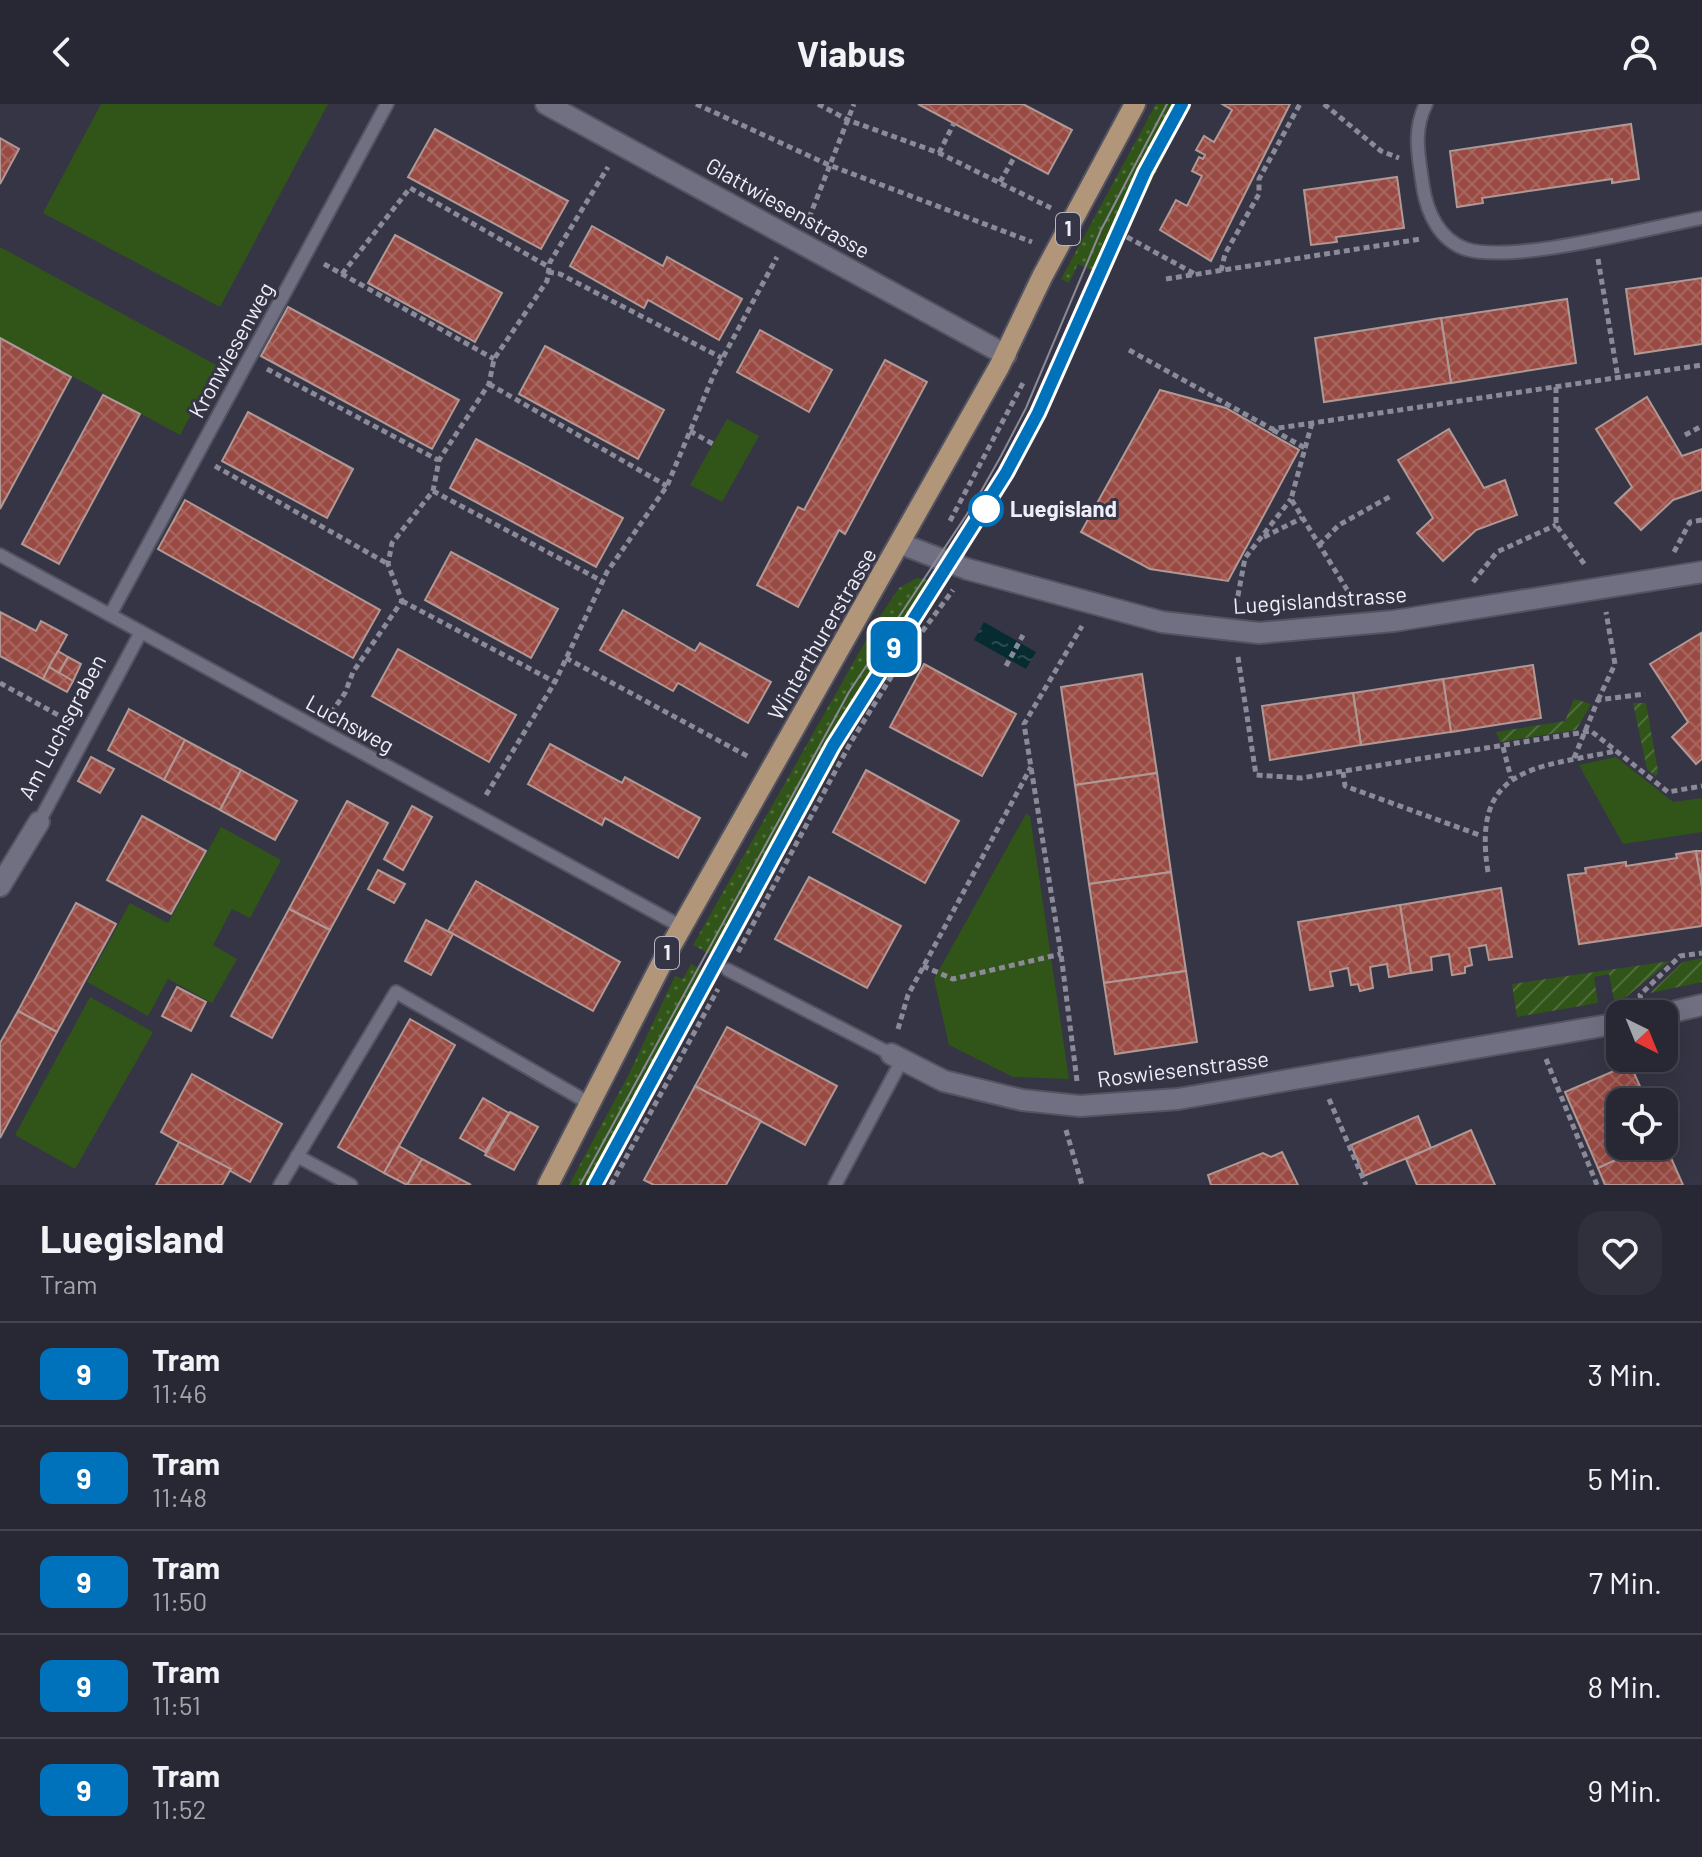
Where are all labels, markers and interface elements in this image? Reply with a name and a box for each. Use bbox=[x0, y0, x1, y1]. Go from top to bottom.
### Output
icon: back bbox=[40, 30, 84, 74]
icon: person bbox=[1618, 30, 1662, 74]
text: Viabus bbox=[797, 31, 905, 74]
street label: Glattwiesenstrasse bbox=[702, 151, 875, 263]
road number: 1 bbox=[1056, 213, 1080, 245]
street label: Kronwiesenweg bbox=[182, 277, 278, 422]
marker: Luegisland bbox=[969, 492, 1003, 526]
place label: Luegisland bbox=[1010, 495, 1117, 521]
street label: Winterthurerstrasse bbox=[761, 543, 881, 724]
street label: Luegislandstrasse bbox=[1232, 580, 1408, 618]
line badge: 9 bbox=[868, 621, 920, 673]
text: 9 bbox=[887, 630, 901, 664]
street label: Am Luchsgraben bbox=[12, 650, 110, 804]
street label: Luchsweg bbox=[302, 688, 399, 758]
road number: 1 bbox=[655, 937, 679, 969]
north arrow bbox=[1606, 1000, 1678, 1072]
map controls bbox=[1606, 1000, 1678, 1160]
street label: Roswiesenstrasse bbox=[1096, 1045, 1270, 1091]
button: locate bbox=[1606, 1088, 1678, 1160]
button: heart bbox=[1578, 1211, 1662, 1295]
text: Luegisland bbox=[40, 1215, 225, 1261]
text: Tram bbox=[40, 1268, 98, 1299]
text: Tram bbox=[152, 1341, 220, 1377]
text: 3 Min. bbox=[1588, 1356, 1662, 1392]
text: 9 bbox=[77, 1357, 91, 1391]
text: 11:46 bbox=[152, 1377, 207, 1408]
text: Tram bbox=[152, 1445, 220, 1481]
text: 5 Min. bbox=[1588, 1460, 1662, 1496]
text: 9 bbox=[77, 1461, 91, 1495]
text: 11:48 bbox=[152, 1481, 207, 1512]
text: Tram bbox=[152, 1549, 220, 1585]
text: 7 Min. bbox=[1589, 1564, 1662, 1600]
text: 9 bbox=[77, 1565, 91, 1599]
text: 11:50 bbox=[152, 1585, 207, 1616]
text: Tram bbox=[152, 1653, 220, 1689]
text: 8 Min. bbox=[1587, 1668, 1662, 1704]
text: 9 bbox=[77, 1669, 91, 1703]
text: 11:51 bbox=[152, 1689, 201, 1720]
text: Tram bbox=[152, 1757, 220, 1793]
text: 9 Min. bbox=[1587, 1772, 1662, 1808]
text: 9 bbox=[77, 1773, 91, 1807]
text: 11:52 bbox=[152, 1793, 206, 1824]

